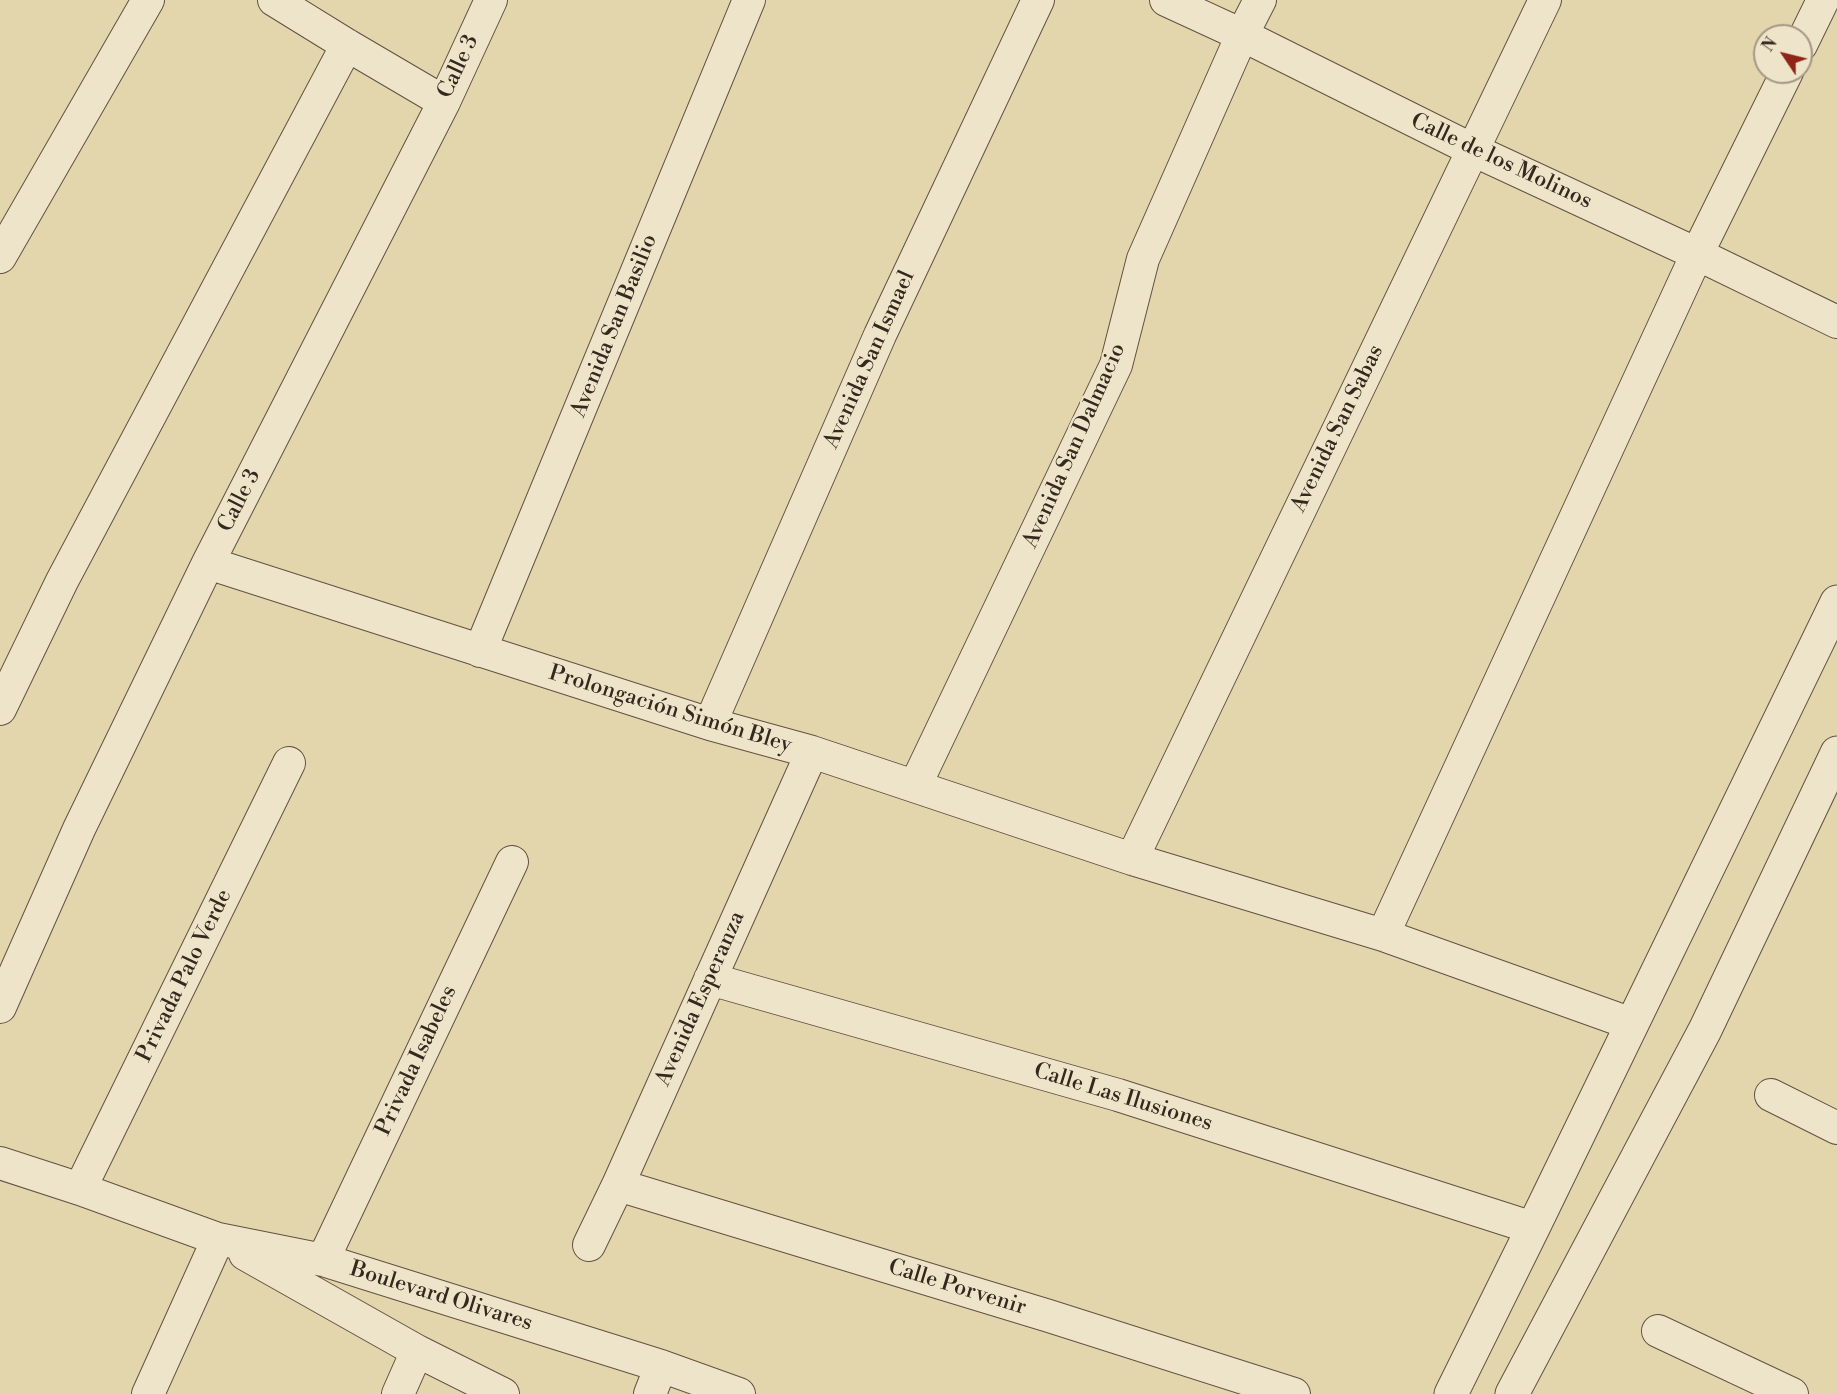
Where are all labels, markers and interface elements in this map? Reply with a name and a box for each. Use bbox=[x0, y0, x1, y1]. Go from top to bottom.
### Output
north arrow bbox=[1753, 24, 1813, 84]
street label: Calle 3 bbox=[433, 31, 485, 103]
text: N bbox=[1758, 34, 1782, 56]
street label: Calle de los Molinos bbox=[1406, 108, 1596, 216]
street label: Avenida San Basilio bbox=[566, 231, 664, 421]
street label: Avenida San Ismael bbox=[819, 267, 921, 453]
street label: Avenida San Dalmacio bbox=[1018, 339, 1132, 553]
street label: Avenida San Sabas bbox=[1286, 341, 1390, 517]
street label: Calle 3 bbox=[213, 465, 267, 537]
street label: Prolongación Simón Bley bbox=[545, 660, 795, 760]
street label: Privada Palo Verde bbox=[132, 885, 238, 1067]
street label: Avenida Esperanza bbox=[651, 908, 751, 1090]
street label: Privada Isabeles bbox=[371, 982, 463, 1140]
street label: Calle Las Ilusiones bbox=[1031, 1058, 1215, 1138]
street label: Calle Porvenir bbox=[885, 1255, 1029, 1321]
street label: Boulevard Olivares bbox=[347, 1257, 535, 1337]

